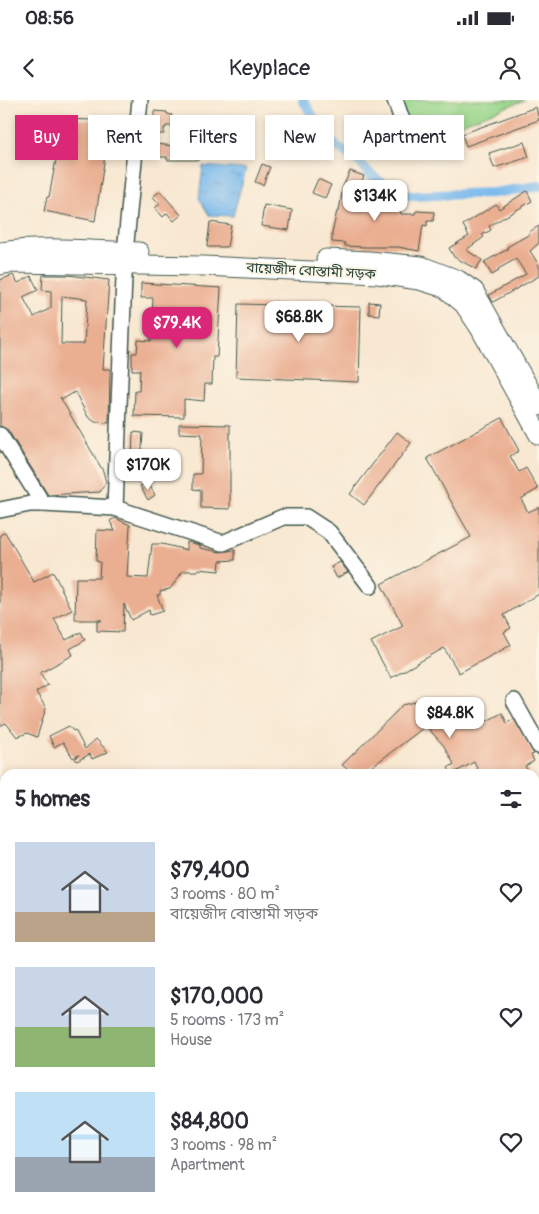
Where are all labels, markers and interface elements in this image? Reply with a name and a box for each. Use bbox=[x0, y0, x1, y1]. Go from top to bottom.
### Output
text: 08:56 bbox=[25, 6, 74, 30]
icon: back bbox=[15, 54, 43, 82]
text: Keyplace bbox=[229, 54, 310, 82]
icon: person bbox=[496, 54, 524, 82]
chip: Buy bbox=[15, 115, 78, 160]
chip: Rent bbox=[88, 115, 160, 160]
chip: Filters bbox=[170, 115, 255, 160]
chip: New bbox=[265, 115, 334, 160]
chip: Apartment bbox=[344, 115, 464, 160]
pin: $134K bbox=[340, 180, 410, 222]
text: $134K bbox=[354, 186, 396, 206]
street label: বায়েজীদ বোস্তামী সড়ক bbox=[245, 259, 377, 283]
pin: $68.8K bbox=[258, 300, 340, 343]
pin: $79.4K bbox=[136, 306, 218, 349]
text: $68.8K bbox=[275, 307, 323, 327]
text: $79.4K bbox=[153, 313, 201, 333]
pin: $170K bbox=[113, 448, 183, 491]
text: $170K bbox=[126, 455, 170, 475]
pin: $84.8K bbox=[409, 696, 491, 739]
text: $84.8K bbox=[426, 703, 474, 723]
icon: filters bbox=[497, 785, 525, 813]
text: 5 homes bbox=[15, 786, 90, 813]
text: $79,400 bbox=[170, 857, 250, 884]
icon: home bbox=[55, 862, 115, 922]
icon: heart bbox=[497, 878, 525, 906]
text: 3 rooms · 80 m² bbox=[170, 884, 280, 904]
text: বায়েজীদ বোস্তামী সড়ক bbox=[170, 904, 318, 924]
text: $170,000 bbox=[170, 983, 263, 1010]
icon: home bbox=[55, 987, 115, 1047]
icon: heart bbox=[497, 1003, 525, 1031]
text: 5 rooms · 173 m² bbox=[170, 1010, 284, 1030]
text: House bbox=[170, 1030, 212, 1050]
text: $84,800 bbox=[170, 1108, 249, 1135]
icon: home bbox=[55, 1112, 115, 1172]
icon: heart bbox=[497, 1128, 525, 1156]
text: 3 rooms · 98 m² bbox=[170, 1135, 277, 1155]
text: Apartment bbox=[170, 1155, 245, 1175]

